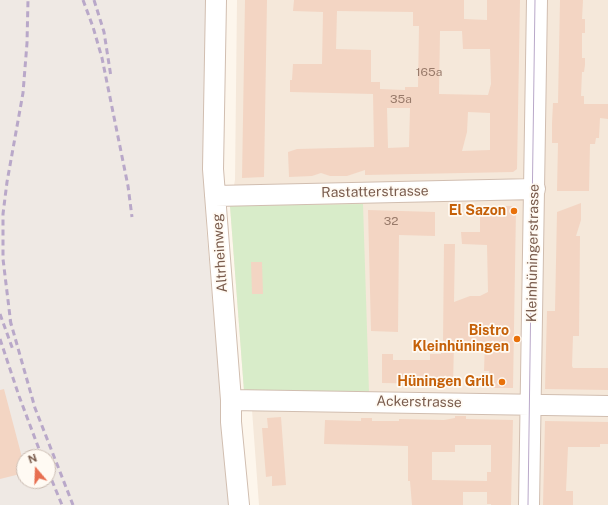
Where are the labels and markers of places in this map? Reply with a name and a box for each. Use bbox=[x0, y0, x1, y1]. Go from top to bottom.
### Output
place label: El Sazon bbox=[449, 203, 506, 219]
marker: El Sazon bbox=[509, 206, 519, 216]
place label: Bistro Kleinhüningen bbox=[413, 323, 509, 356]
marker: Bistro Kleinhüningen bbox=[512, 334, 522, 344]
place label: Hüningen Grill bbox=[397, 374, 494, 390]
marker: Hüningen Grill bbox=[497, 377, 507, 387]

